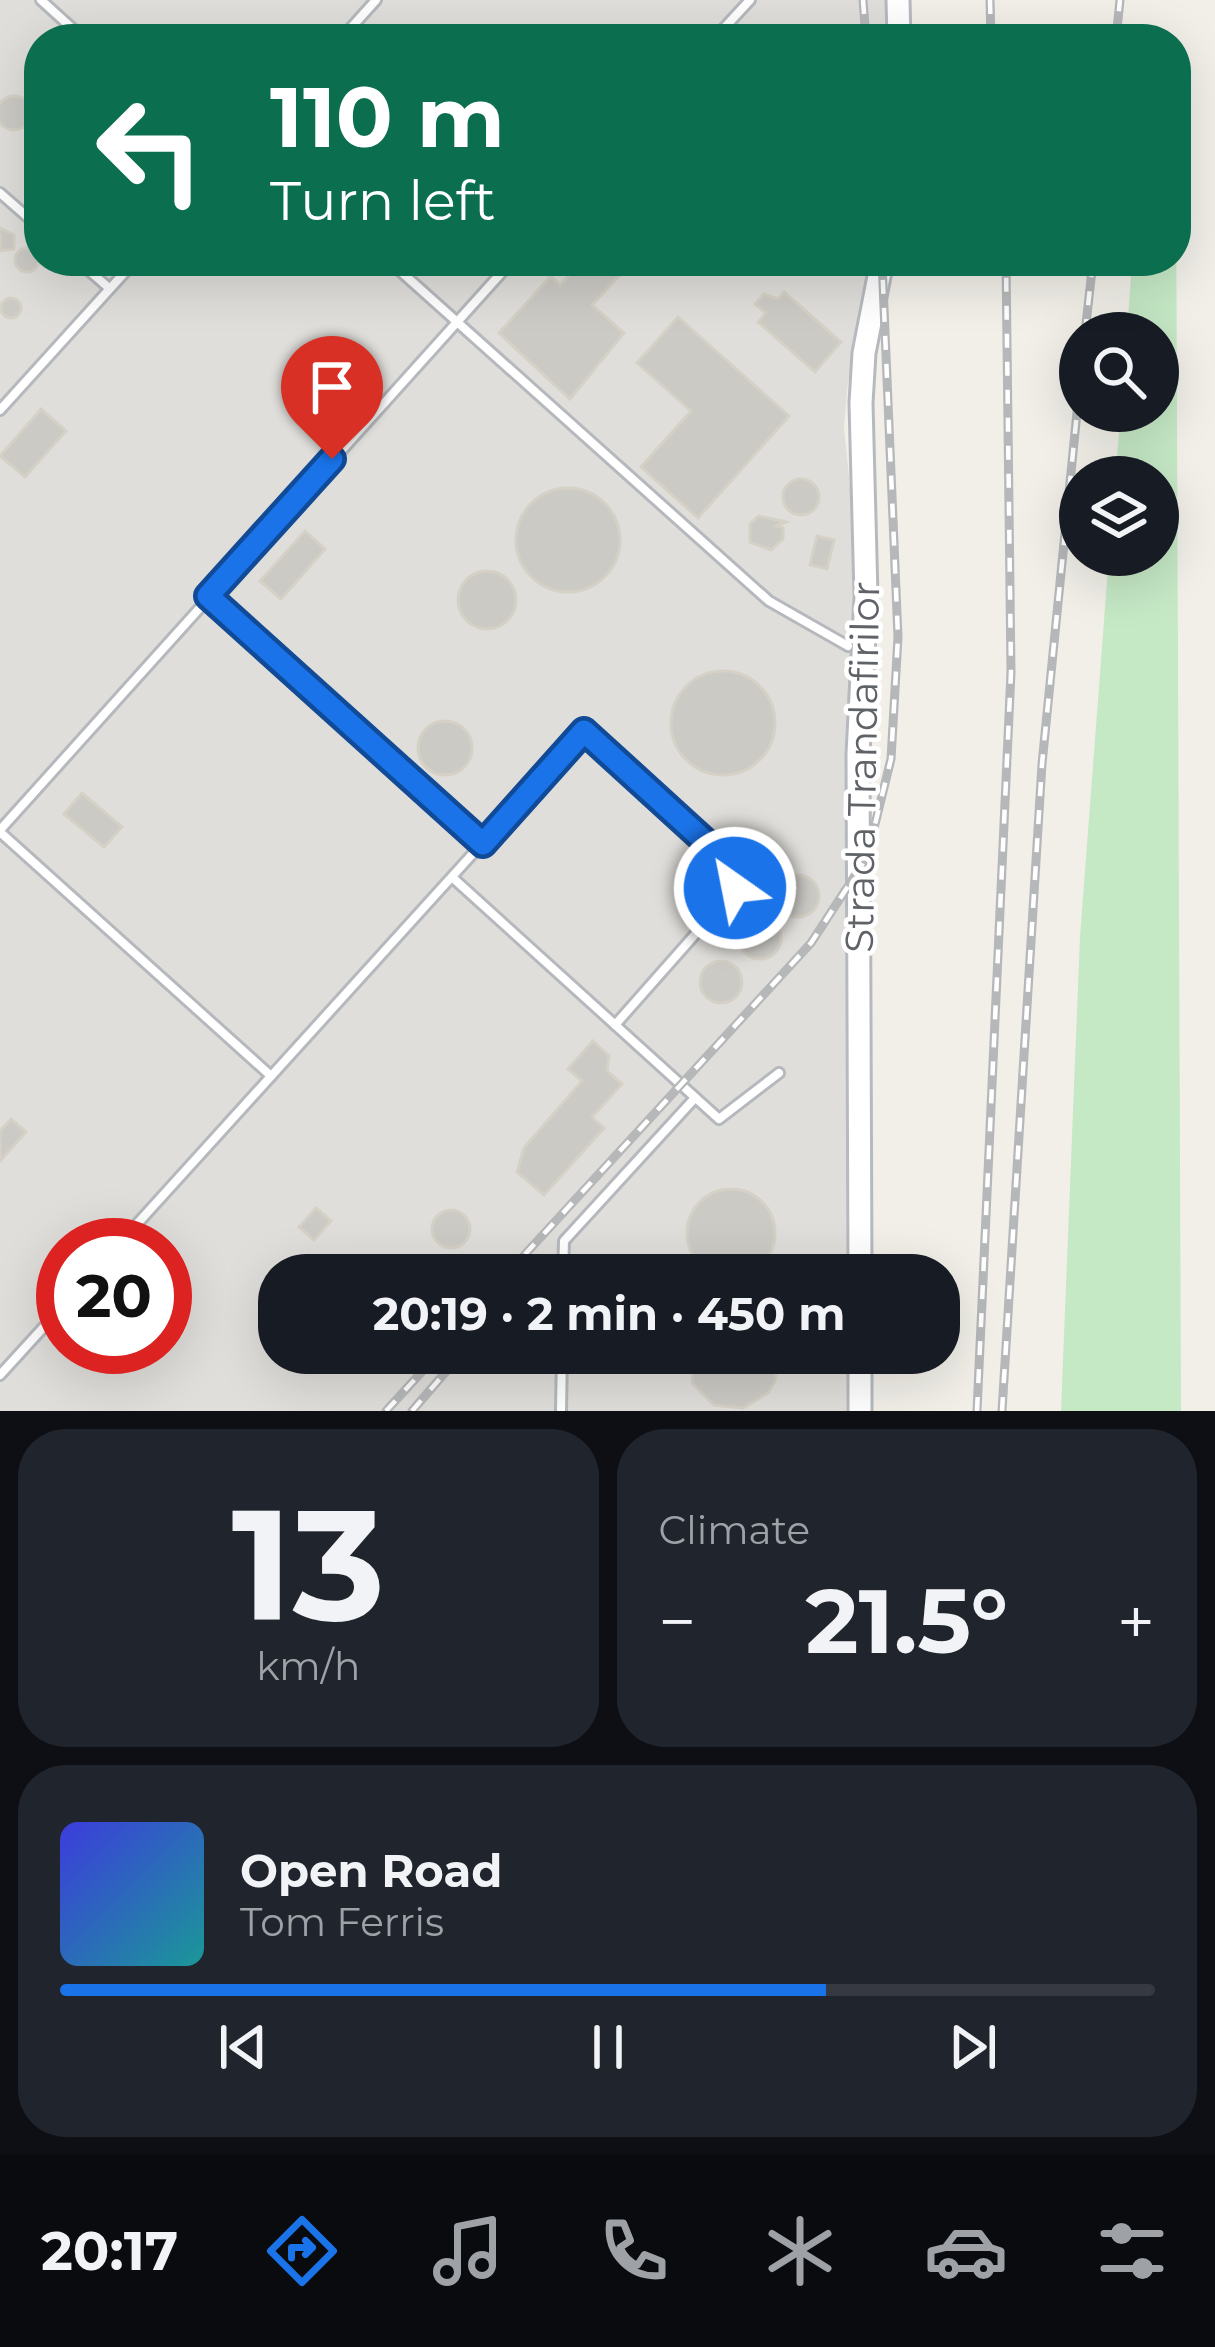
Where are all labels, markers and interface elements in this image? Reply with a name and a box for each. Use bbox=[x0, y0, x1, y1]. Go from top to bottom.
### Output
text: 110 m bbox=[270, 66, 505, 168]
icon: left bbox=[72, 72, 228, 228]
text: Turn left bbox=[270, 168, 496, 234]
map controls bbox=[1059, 312, 1179, 576]
button: search bbox=[1059, 312, 1179, 432]
pin bbox=[281, 336, 383, 459]
icon: arrive bbox=[299, 354, 365, 420]
button: layers bbox=[1059, 456, 1179, 576]
street label: Strada Trandafirilor bbox=[835, 581, 889, 953]
position arrow bbox=[672, 825, 798, 951]
speed limit sign: 20 bbox=[36, 1218, 192, 1374]
text: 20:19 · 2 min · 450 m bbox=[373, 1286, 845, 1341]
text: 13 bbox=[231, 1469, 385, 1659]
text: Climate bbox=[659, 1506, 810, 1554]
text: 21.5° bbox=[805, 1566, 1008, 1676]
text: − bbox=[659, 1581, 696, 1662]
text: + bbox=[1117, 1581, 1155, 1662]
text: km/h bbox=[256, 1642, 360, 1690]
text: Open Road bbox=[240, 1843, 502, 1898]
text: Tom Ferris bbox=[240, 1898, 444, 1946]
icon: previous bbox=[210, 2014, 276, 2080]
icon: pause bbox=[575, 2014, 641, 2080]
icon: next bbox=[940, 2014, 1006, 2080]
icon: directions bbox=[260, 2209, 344, 2293]
icon: music bbox=[426, 2209, 510, 2293]
icon: phone bbox=[592, 2209, 676, 2293]
icon: climate bbox=[758, 2209, 842, 2293]
icon: car bbox=[924, 2209, 1008, 2293]
icon: filters bbox=[1090, 2209, 1174, 2293]
text: 20:17 bbox=[41, 2218, 178, 2284]

